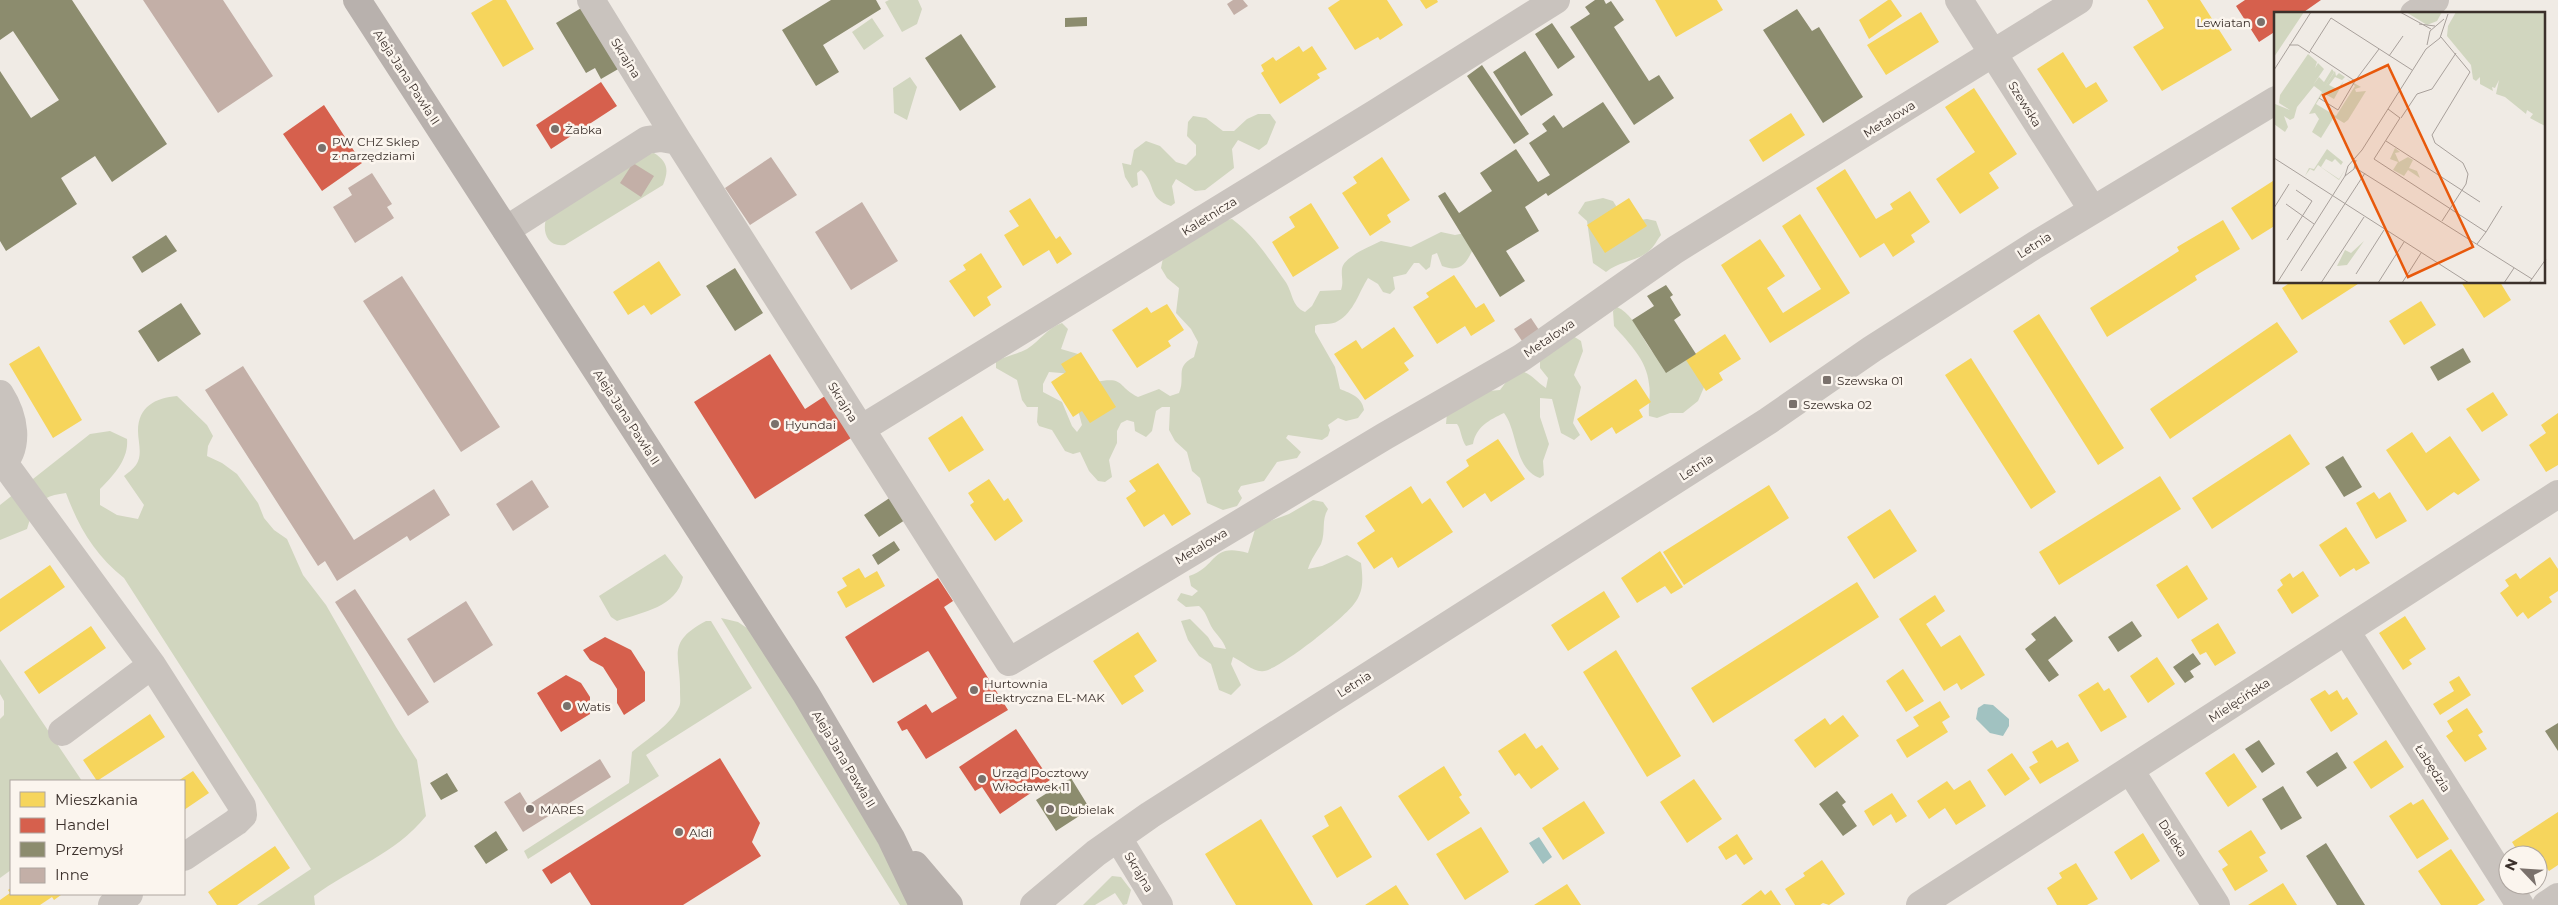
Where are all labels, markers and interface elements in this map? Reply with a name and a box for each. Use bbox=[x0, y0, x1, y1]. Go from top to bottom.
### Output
inset map bbox=[2274, 12, 2546, 284]
place label: Lewiatan bbox=[2196, 15, 2251, 30]
marker: Lewiatan bbox=[2255, 16, 2267, 28]
street label: Aleja Jana Pawła II bbox=[371, 27, 443, 127]
street label: Skrajna bbox=[608, 35, 644, 81]
street label: Szewska bbox=[2005, 78, 2045, 130]
street label: Metalowa bbox=[1860, 97, 1918, 141]
place label: Żabka bbox=[565, 122, 602, 137]
marker: Żabka bbox=[549, 123, 561, 135]
place label: PW CHZ Sklep z narzędziami bbox=[332, 134, 419, 163]
marker: PW CHZ Sklep z narzędziami bbox=[316, 142, 328, 154]
street label: Kaletnicza bbox=[1179, 193, 1239, 239]
street label: Letnia bbox=[2014, 229, 2054, 261]
street label: Metalowa bbox=[1521, 315, 1577, 361]
street label: Aleja Jana Pawła II bbox=[591, 367, 663, 467]
place label: Szewska 01 bbox=[1837, 373, 1903, 388]
marker: Szewska 01 bbox=[1821, 374, 1833, 386]
street label: Skrajna bbox=[825, 379, 861, 425]
place label: Szewska 02 bbox=[1803, 397, 1872, 412]
marker: Szewska 02 bbox=[1787, 398, 1799, 410]
place label: Hyundai bbox=[785, 417, 836, 432]
marker: Hyundai bbox=[769, 418, 781, 430]
street label: Letnia bbox=[1676, 450, 1716, 484]
street label: Metalowa bbox=[1172, 525, 1230, 567]
street label: Letnia bbox=[1334, 668, 1374, 700]
street label: Mielęcińska bbox=[2205, 675, 2273, 725]
place label: Hurtownia Elektryczna EL-MAK bbox=[984, 676, 1105, 705]
marker: Hurtownia Elektryczna EL-MAK bbox=[968, 684, 980, 696]
place label: Watis bbox=[577, 699, 611, 714]
marker: Watis bbox=[561, 700, 573, 712]
street label: Aleja Jana Pawła II bbox=[809, 708, 879, 810]
street label: Łabędzia bbox=[2412, 741, 2454, 795]
place label: Urząd Pocztowy Włocławek 11 bbox=[992, 765, 1089, 794]
marker: Urząd Pocztowy Włocławek 11 bbox=[976, 773, 988, 785]
legend bbox=[10, 780, 185, 895]
text: Mieszkania bbox=[55, 790, 138, 809]
place label: MARES bbox=[540, 802, 584, 817]
place label: Dubielak bbox=[1060, 802, 1115, 817]
marker: MARES bbox=[524, 803, 536, 815]
marker: Dubielak bbox=[1044, 803, 1056, 815]
text: Handel bbox=[55, 815, 109, 834]
street label: Daleka bbox=[2155, 816, 2191, 860]
place label: Aldi bbox=[689, 825, 712, 840]
marker: Aldi bbox=[673, 826, 685, 838]
text: Przemysł bbox=[55, 840, 124, 859]
north arrow bbox=[2498, 845, 2548, 895]
street label: Skrajna bbox=[1121, 849, 1157, 895]
text: N bbox=[2501, 856, 2522, 873]
text: Inne bbox=[55, 865, 89, 884]

